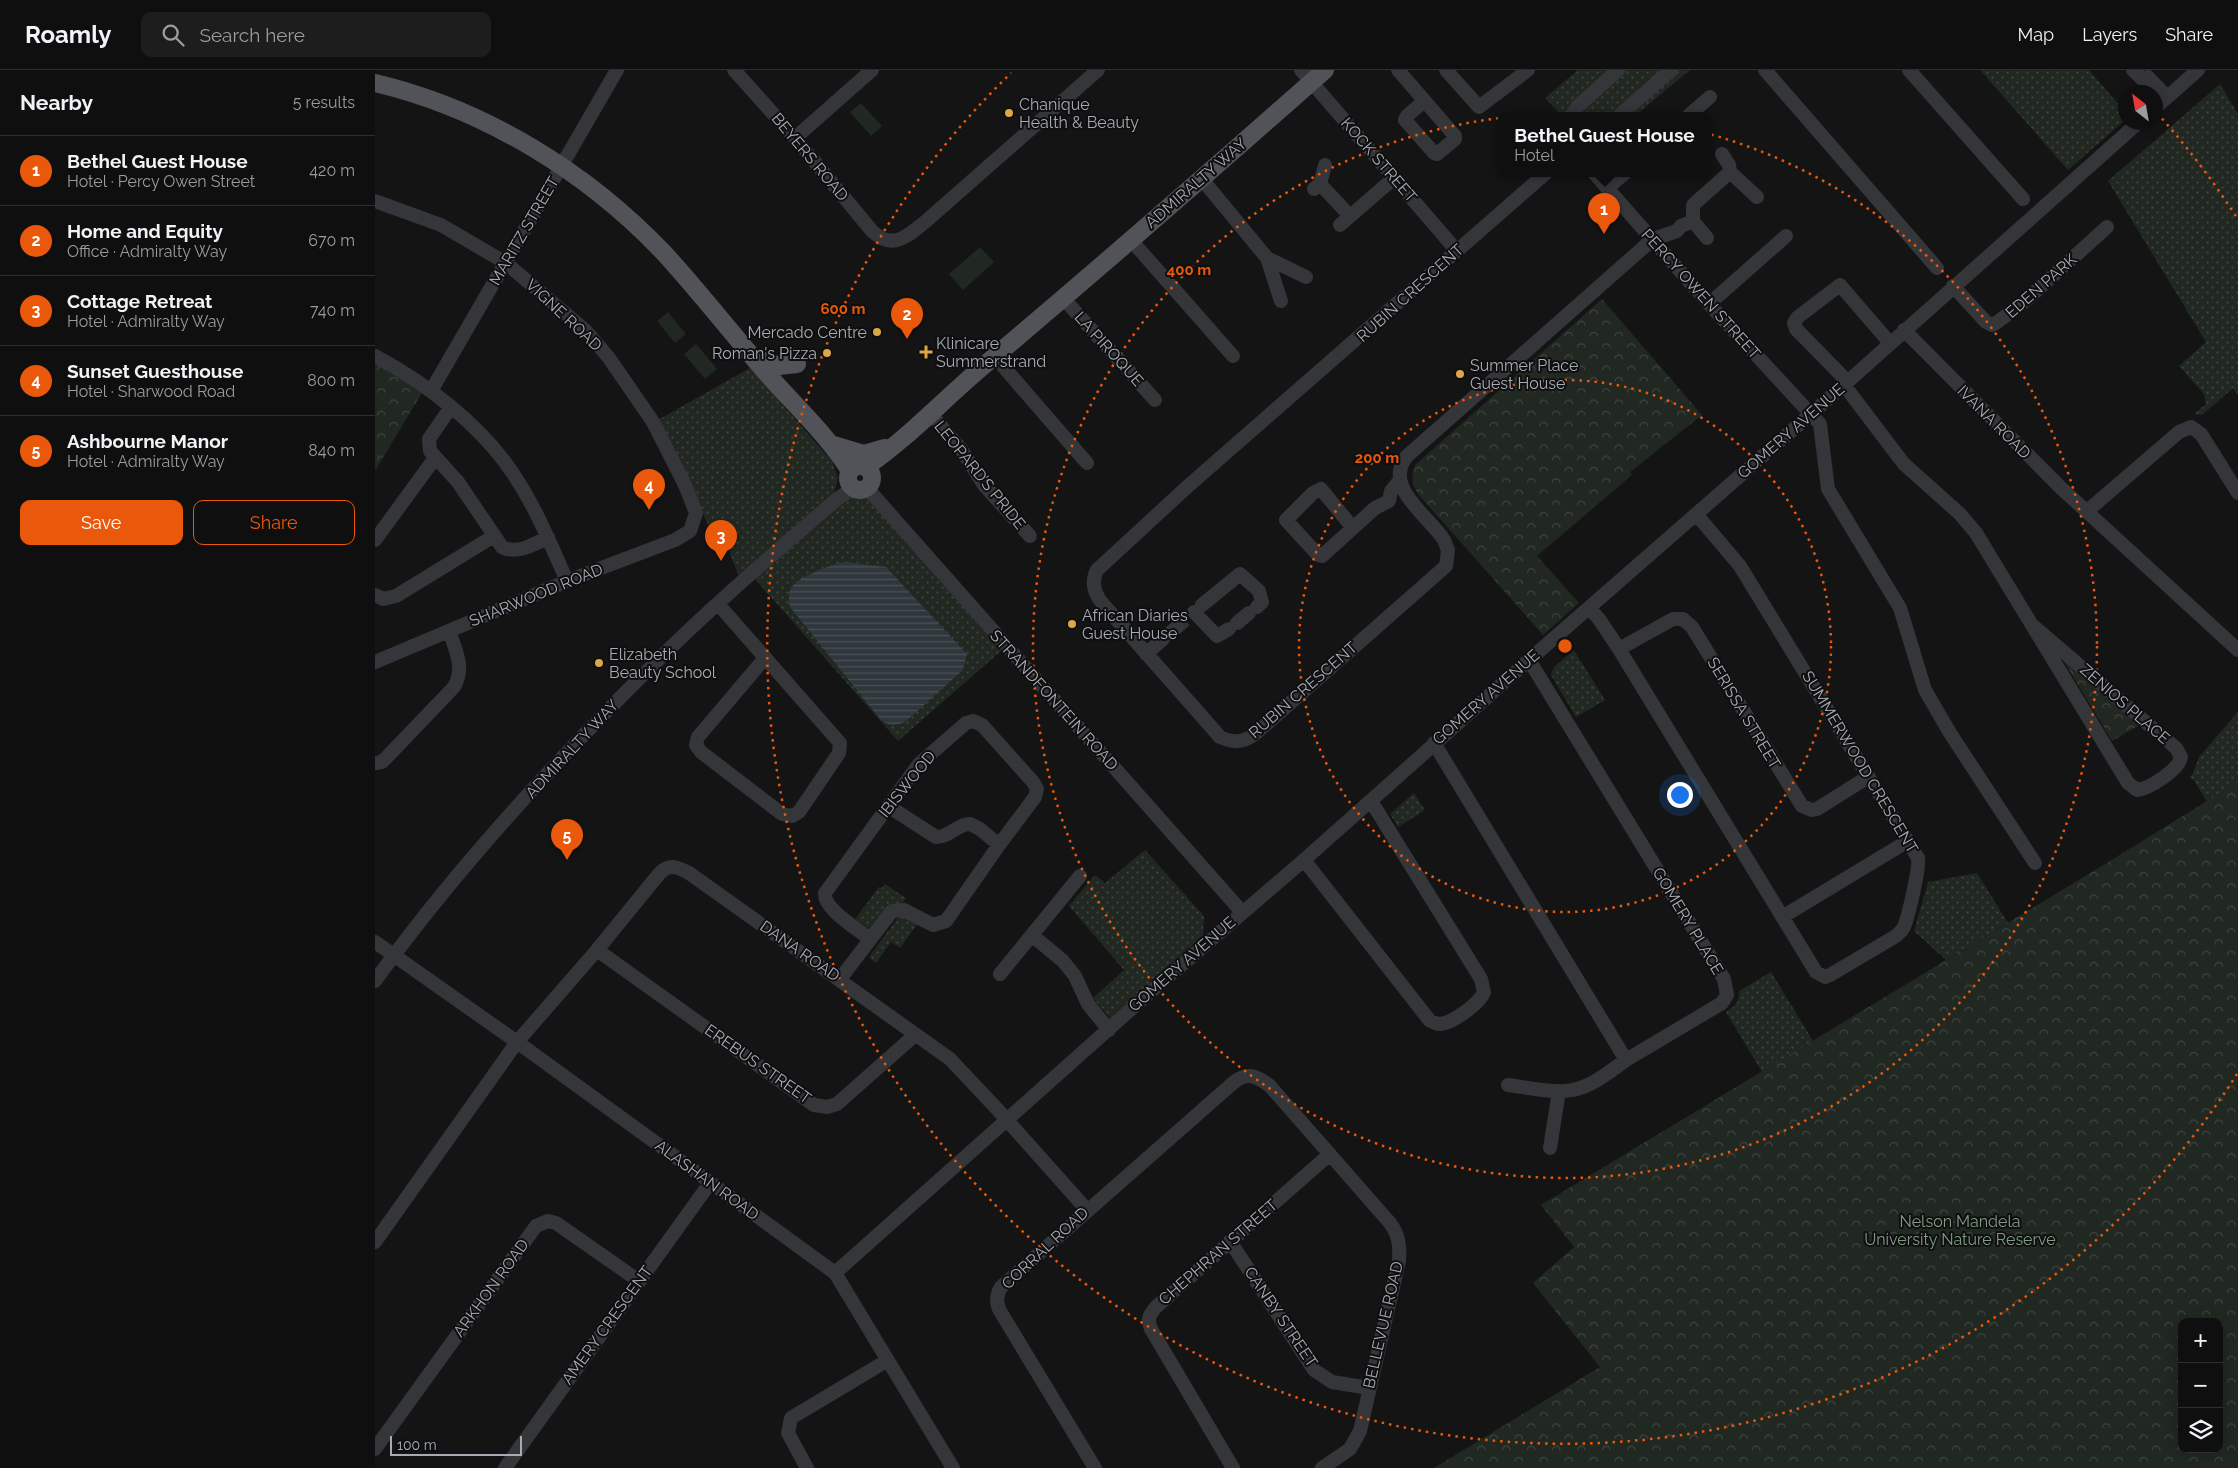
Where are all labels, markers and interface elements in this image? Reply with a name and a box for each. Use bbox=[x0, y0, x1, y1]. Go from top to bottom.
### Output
search box bbox=[141, 12, 491, 57]
text: Roamly bbox=[25, 20, 111, 49]
icon: search bbox=[159, 21, 187, 49]
text: Search here bbox=[199, 24, 305, 46]
text: Map bbox=[2018, 24, 2054, 45]
text: Layers bbox=[2082, 24, 2137, 45]
text: Share bbox=[2165, 24, 2213, 45]
north arrow bbox=[2118, 85, 2163, 130]
text: Nearby bbox=[20, 90, 93, 115]
text: 5 results bbox=[293, 93, 355, 112]
place label: Chanique Health & Beauty bbox=[1019, 95, 1139, 132]
marker: Chanique Health & Beauty bbox=[1003, 107, 1015, 119]
street label: BEYERS ROAD bbox=[768, 109, 852, 205]
popup bbox=[1497, 112, 1712, 177]
street label: KOCK STREET bbox=[1337, 114, 1421, 206]
text: Bethel Guest House bbox=[1514, 124, 1695, 146]
street label: ADMIRALTY WAY bbox=[1142, 134, 1251, 232]
text: Hotel bbox=[1514, 146, 1554, 165]
text: Bethel Guest House bbox=[67, 150, 248, 172]
text: 1 bbox=[32, 161, 40, 180]
text: 420 m bbox=[309, 161, 355, 180]
text: Hotel · Percy Owen Street bbox=[67, 172, 255, 191]
street label: MARITZ STREET bbox=[485, 173, 563, 289]
pin: 1 bbox=[1588, 193, 1620, 234]
text: Home and Equity bbox=[67, 220, 223, 242]
street label: PERCY OWEN STREET bbox=[1638, 225, 1765, 363]
text: 2 bbox=[31, 231, 41, 250]
text: 670 m bbox=[308, 231, 355, 250]
street label: RUBIN CRESCENT bbox=[1353, 240, 1468, 346]
text: Office · Admiralty Way bbox=[67, 242, 227, 261]
street label: EDEN PARK bbox=[2002, 249, 2081, 322]
text: 400 m bbox=[1167, 261, 1211, 279]
street label: VIGNE ROAD bbox=[522, 275, 606, 355]
text: Cottage Retreat bbox=[67, 290, 212, 312]
pin: 2 bbox=[891, 298, 923, 339]
text: 600 m bbox=[820, 300, 866, 318]
text: 3 bbox=[32, 301, 40, 320]
text: 740 m bbox=[310, 301, 355, 320]
street label: LA PIROQUE bbox=[1071, 308, 1148, 390]
text: Hotel · Admiralty Way bbox=[67, 312, 225, 331]
place label: Mercado Centre bbox=[748, 323, 867, 342]
marker: Mercado Centre bbox=[871, 326, 883, 338]
place label: Klinicare Summerstrand bbox=[936, 334, 1046, 371]
place label: Roman's Pizza bbox=[712, 344, 817, 363]
marker: Klinicare Summerstrand bbox=[920, 346, 932, 358]
marker: Roman's Pizza bbox=[821, 347, 833, 359]
place label: Summer Place Guest House bbox=[1470, 356, 1578, 393]
text: Sunset Guesthouse bbox=[67, 360, 243, 382]
marker: Summer Place Guest House bbox=[1454, 368, 1466, 380]
text: 4 bbox=[31, 371, 41, 390]
text: 800 m bbox=[307, 371, 355, 390]
street label: GOMERY AVENUE bbox=[1734, 379, 1848, 483]
street label: IVANA ROAD bbox=[1953, 381, 2035, 463]
text: Hotel · Sharwood Road bbox=[67, 382, 235, 401]
street label: LEOPARD’S PRIDE bbox=[930, 417, 1030, 533]
text: Ashbourne Manor bbox=[67, 430, 228, 452]
text: 5 bbox=[32, 441, 40, 460]
text: 840 m bbox=[308, 441, 355, 460]
text: 200 m bbox=[1355, 449, 1399, 467]
text: Hotel · Admiralty Way bbox=[67, 452, 225, 471]
pin: 4 bbox=[633, 469, 665, 510]
button: Save bbox=[20, 500, 183, 545]
button: Share bbox=[193, 500, 355, 545]
pin: 3 bbox=[705, 520, 737, 561]
street label: SHARWOOD ROAD bbox=[466, 559, 606, 631]
place label: African Diaries Guest House bbox=[1082, 606, 1188, 643]
marker: African Diaries Guest House bbox=[1066, 618, 1078, 630]
street label: STRANDFONTEIN ROAD bbox=[986, 626, 1122, 774]
centre of rings bbox=[1556, 637, 1574, 655]
street label: RUBIN CRESCENT bbox=[1245, 638, 1361, 742]
place label: Elizabeth Beauty School bbox=[609, 645, 717, 682]
street label: GOMERY AVENUE bbox=[1429, 645, 1543, 749]
street label: SERISSA STREET bbox=[1703, 654, 1785, 772]
marker: Elizabeth Beauty School bbox=[593, 657, 605, 669]
street label: ZENIOS PLACE bbox=[2076, 660, 2174, 748]
street label: SUMMERWOOD CRESCENT bbox=[1798, 667, 1922, 857]
street label: ADMIRALTY WAY bbox=[521, 695, 623, 802]
street label: IBISWOOD bbox=[874, 747, 940, 821]
your location bbox=[1667, 782, 1693, 808]
pin: 5 bbox=[551, 819, 583, 860]
street label: GOMERY PLACE bbox=[1649, 864, 1728, 978]
street label: GOMERY AVENUE bbox=[1125, 912, 1239, 1016]
street label: DANA ROAD bbox=[756, 917, 844, 985]
street label: EREBUS STREET bbox=[701, 1020, 815, 1108]
street label: ALASHAN ROAD bbox=[651, 1136, 763, 1224]
street label: CHEPHRAN STREET bbox=[1155, 1195, 1281, 1309]
street label: CORRAL ROAD bbox=[998, 1203, 1092, 1293]
park label: Nelson Mandela University Nature Reserve bbox=[1864, 1212, 2056, 1249]
street label: ARKHON ROAD bbox=[449, 1235, 533, 1341]
street label: BELLEVUE ROAD bbox=[1359, 1260, 1407, 1390]
street label: AMERY CRESCENT bbox=[558, 1262, 657, 1388]
street label: CANBY STREET bbox=[1240, 1263, 1322, 1371]
map controls bbox=[2178, 1318, 2223, 1453]
button: + bbox=[2178, 1318, 2223, 1363]
button: − bbox=[2178, 1363, 2223, 1408]
button: layers bbox=[2178, 1408, 2223, 1453]
scale bar bbox=[390, 1433, 523, 1456]
text: 100 m bbox=[397, 1437, 437, 1453]

